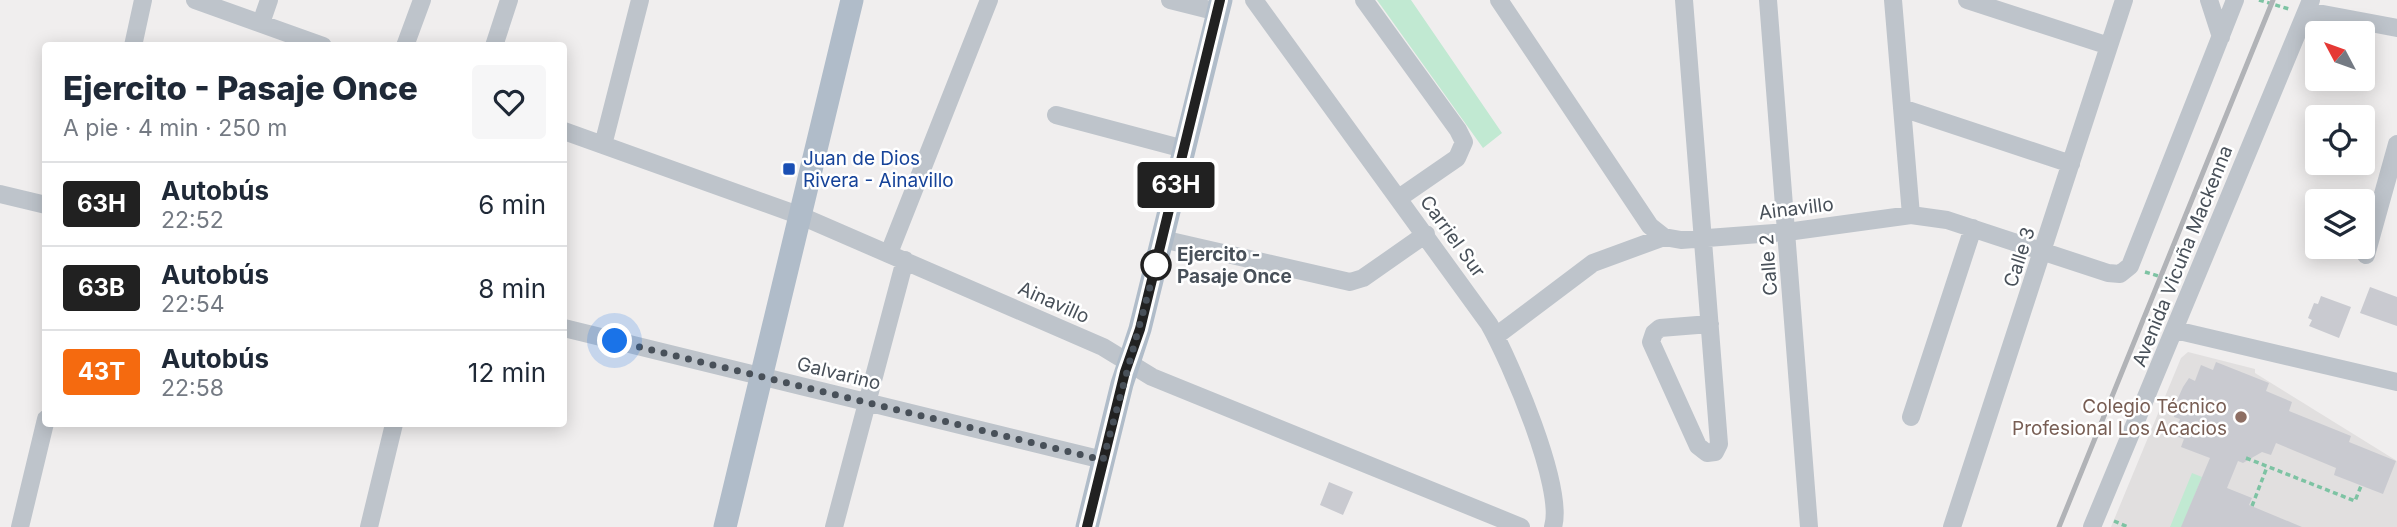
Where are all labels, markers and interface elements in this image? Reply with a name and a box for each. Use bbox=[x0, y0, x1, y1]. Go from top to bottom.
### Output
north arrow bbox=[2305, 21, 2375, 91]
map controls bbox=[2305, 21, 2375, 259]
button: heart bbox=[472, 65, 546, 139]
text: Ejercito - Pasaje Once bbox=[63, 68, 418, 108]
button: locate bbox=[2305, 105, 2375, 175]
text: A pie · 4 min · 250 m bbox=[63, 114, 287, 142]
street label: Avenida Vicuña Mackenna bbox=[2127, 142, 2237, 370]
place label: Juan de Dios Rivera - Ainavillo bbox=[803, 147, 954, 192]
marker: Juan de Dios Rivera - Ainavillo bbox=[781, 161, 797, 177]
line badge: 63H bbox=[1136, 162, 1216, 208]
text: 63H bbox=[1151, 170, 1201, 199]
text: Autobús bbox=[161, 175, 269, 206]
text: 63H bbox=[77, 189, 126, 218]
text: 6 min bbox=[478, 189, 546, 220]
button: layers bbox=[2305, 189, 2375, 259]
street label: Carriel Sur bbox=[1415, 191, 1490, 282]
street label: Ainavillo bbox=[1757, 192, 1835, 224]
text: 22:52 bbox=[161, 206, 224, 234]
street label: Calle 3 bbox=[1999, 224, 2040, 290]
street label: Calle 2 bbox=[1755, 233, 1782, 297]
place label: Ejercito - Pasaje Once bbox=[1177, 243, 1292, 288]
marker: Ejercito - Pasaje Once bbox=[1141, 250, 1171, 280]
text: Autobús bbox=[161, 259, 269, 290]
text: 63B bbox=[78, 273, 125, 302]
text: 8 min bbox=[478, 273, 546, 304]
street label: Ainavillo bbox=[1015, 277, 1093, 328]
text: 22:54 bbox=[161, 290, 225, 318]
your location bbox=[597, 323, 632, 358]
text: Autobús bbox=[161, 343, 269, 374]
street label: Galvarino bbox=[795, 352, 883, 395]
text: 43T bbox=[78, 357, 125, 386]
text: 12 min bbox=[468, 357, 546, 388]
text: 22:58 bbox=[161, 374, 224, 402]
place label: Colegio Técnico Profesional Los Acacios bbox=[2012, 395, 2227, 440]
marker: Colegio Técnico Profesional Los Acacios bbox=[2233, 409, 2249, 425]

